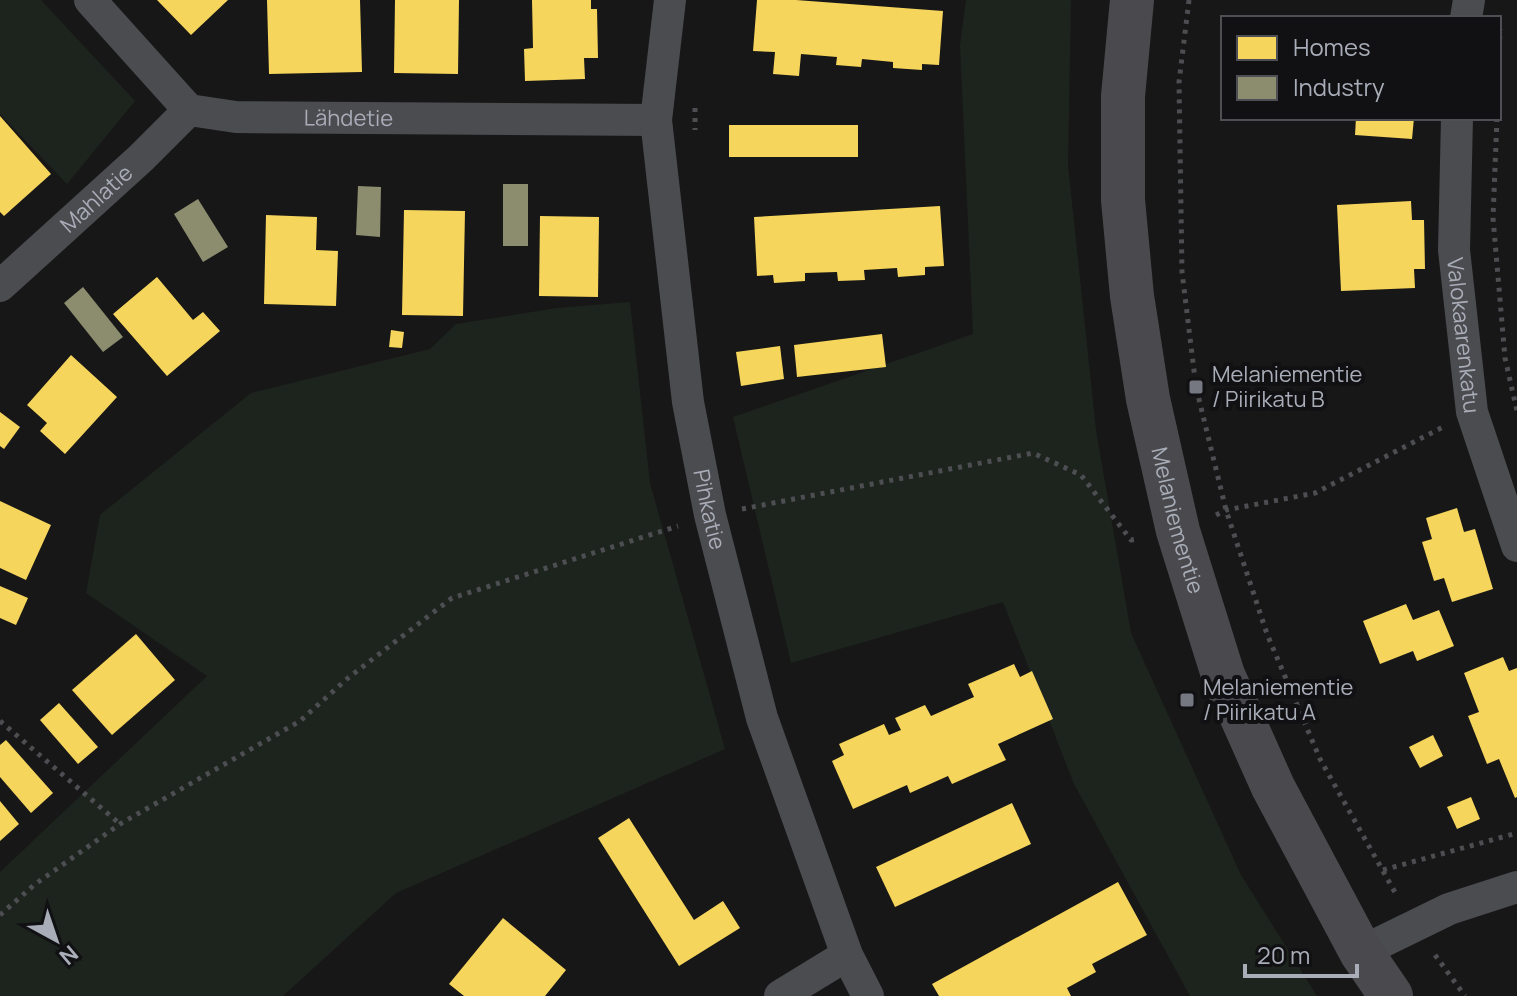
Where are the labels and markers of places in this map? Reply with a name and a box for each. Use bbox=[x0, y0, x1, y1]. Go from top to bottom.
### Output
place label: Melaniementie / Piirikatu B bbox=[1212, 359, 1363, 414]
marker: Melaniementie / Piirikatu B bbox=[1187, 378, 1205, 396]
place label: Melaniementie / Piirikatu A bbox=[1203, 672, 1354, 727]
marker: Melaniementie / Piirikatu A bbox=[1178, 691, 1196, 709]

